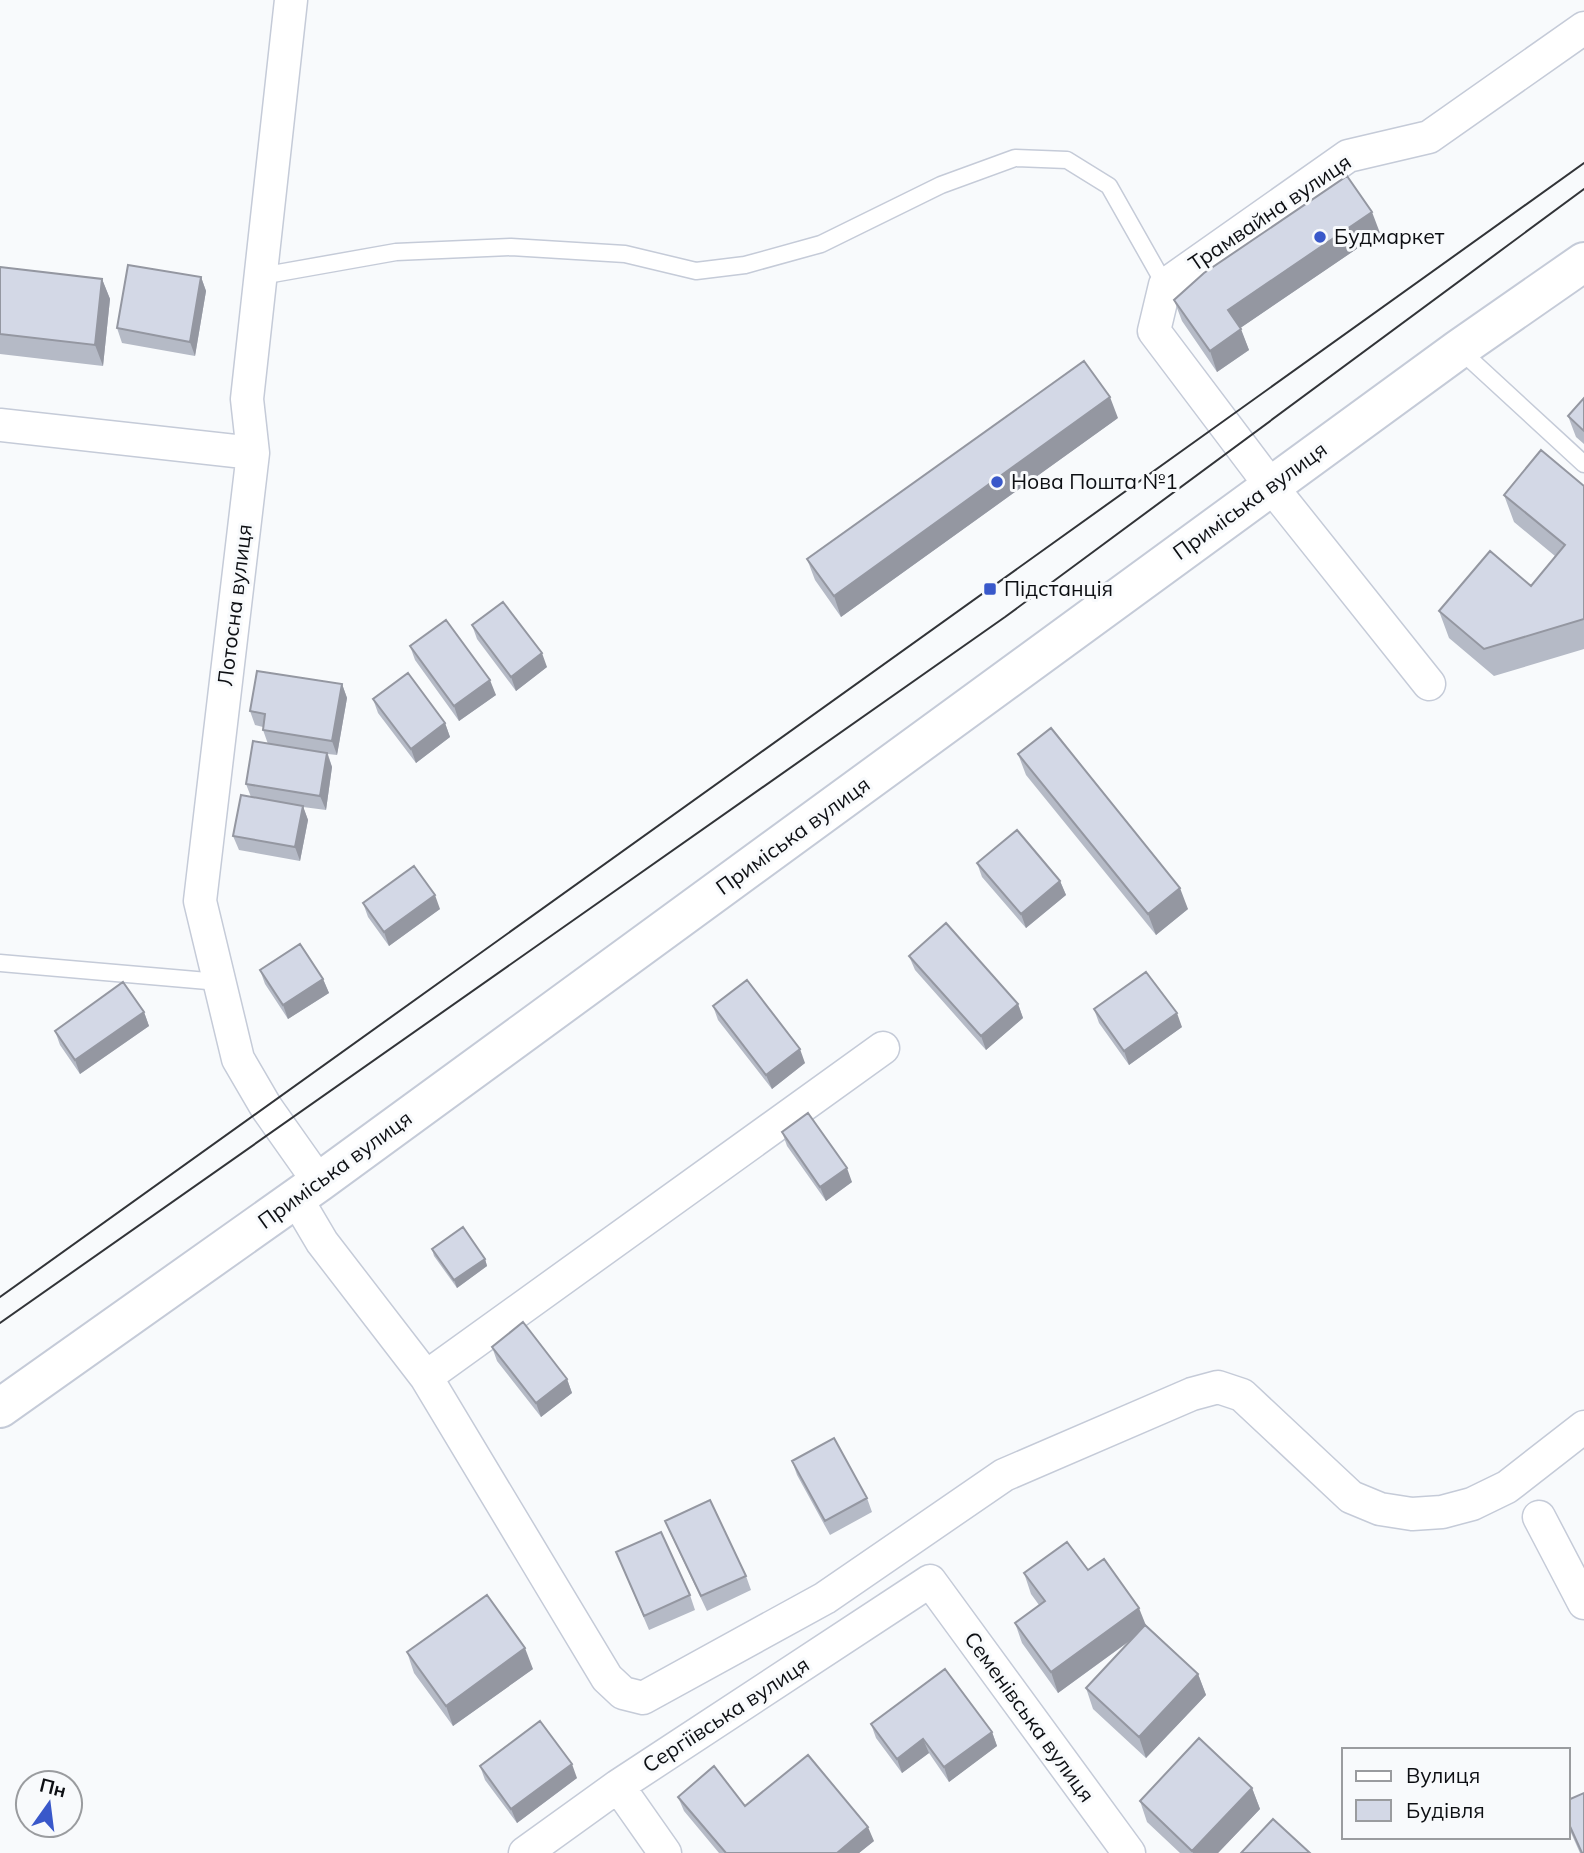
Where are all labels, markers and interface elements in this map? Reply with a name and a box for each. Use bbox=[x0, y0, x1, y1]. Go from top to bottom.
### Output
street label: Трамвайна вулиця bbox=[1183, 148, 1356, 276]
place label: Будмаркет bbox=[1334, 223, 1445, 249]
marker: Будмаркет bbox=[1312, 229, 1328, 245]
street label: Приміська вулиця bbox=[1167, 436, 1332, 565]
place label: Нова Пошта №1 bbox=[1011, 468, 1178, 494]
marker: Нова Пошта №1 bbox=[989, 474, 1005, 490]
street label: Лотосна вулиця bbox=[211, 522, 257, 687]
place label: Підстанція bbox=[1004, 575, 1113, 601]
marker: Підстанція bbox=[982, 581, 998, 597]
street label: Приміська вулиця bbox=[710, 771, 875, 900]
street label: Приміська вулиця bbox=[252, 1105, 417, 1234]
street label: Семенівська вулиця bbox=[959, 1626, 1100, 1807]
street label: Сергіївська вулиця bbox=[637, 1651, 814, 1778]
legend bbox=[1342, 1748, 1570, 1839]
text: Вулиця bbox=[1406, 1762, 1480, 1788]
north arrow bbox=[14, 1769, 84, 1839]
text: Пн bbox=[37, 1773, 69, 1802]
text: Будівля bbox=[1406, 1797, 1485, 1823]

